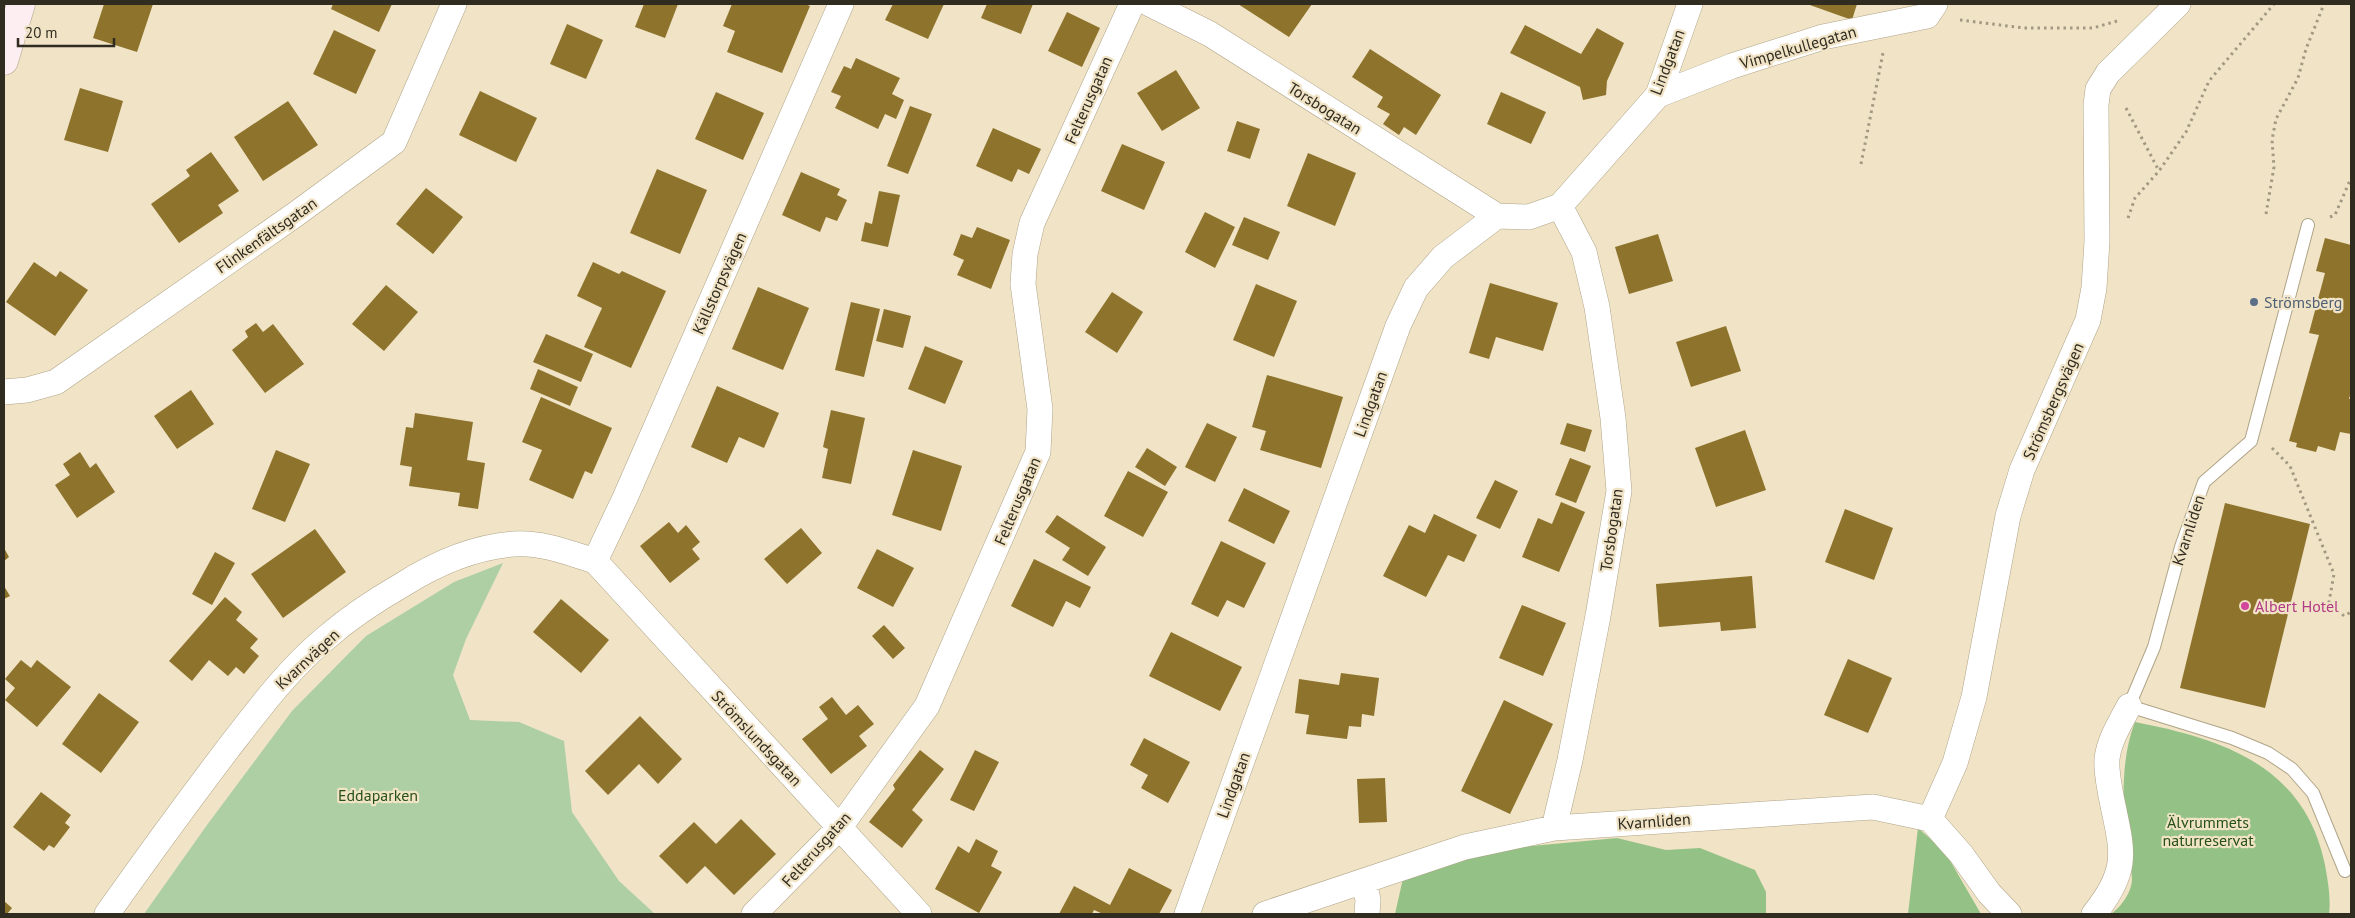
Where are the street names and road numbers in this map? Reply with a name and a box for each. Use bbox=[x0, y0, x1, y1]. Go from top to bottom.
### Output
street label: Vimpelkullegatan bbox=[1737, 21, 1858, 73]
street label: Lindgatan bbox=[1645, 26, 1689, 98]
street label: Felterusgatan bbox=[1060, 53, 1116, 147]
street label: Torsbogatan bbox=[1284, 77, 1366, 139]
street label: Flinkenfältsgatan bbox=[212, 193, 320, 277]
street label: Källstorpsvägen bbox=[688, 229, 750, 337]
street label: Strömsbergsvägen bbox=[2018, 339, 2088, 463]
street label: Lindgatan bbox=[1349, 368, 1391, 440]
street label: Felterusgatan bbox=[989, 454, 1045, 548]
street label: Torsbogatan bbox=[1595, 487, 1627, 573]
street label: Kvarnliden bbox=[2167, 492, 2209, 568]
street label: Kvarnvägen bbox=[271, 624, 343, 694]
street label: Strömslundsgatan bbox=[708, 686, 806, 790]
street label: Lindgatan bbox=[1212, 749, 1254, 821]
street label: Felterusgatan bbox=[777, 807, 855, 891]
street label: Kvarnliden bbox=[1617, 808, 1691, 834]

